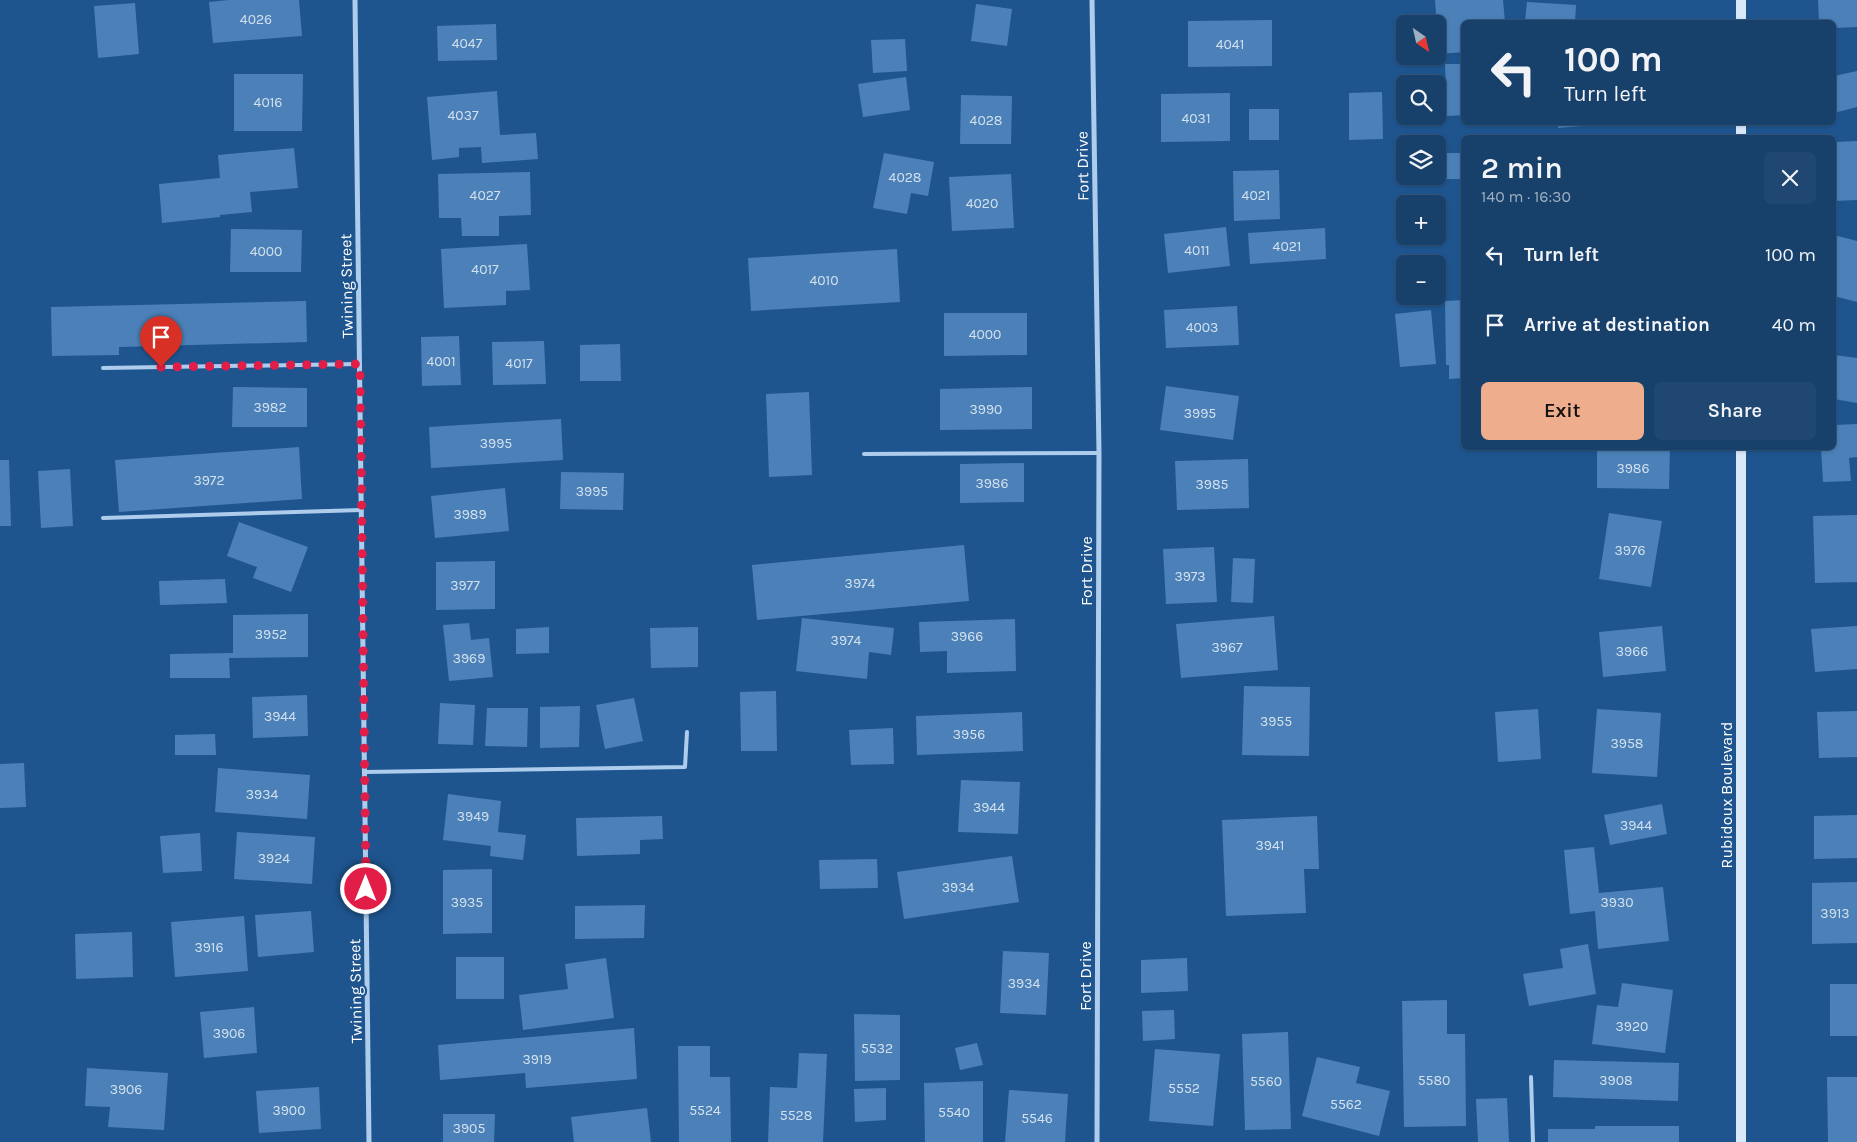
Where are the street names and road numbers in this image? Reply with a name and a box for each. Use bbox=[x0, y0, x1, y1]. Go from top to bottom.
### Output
street label: Fort Drive bbox=[1072, 131, 1093, 201]
street label: Twining Street bbox=[336, 233, 357, 339]
street label: Fort Drive bbox=[1077, 536, 1096, 606]
street label: Rubidoux Boulevard bbox=[1717, 722, 1736, 868]
street label: Twining Street bbox=[345, 938, 366, 1044]
street label: Fort Drive bbox=[1076, 941, 1095, 1011]

